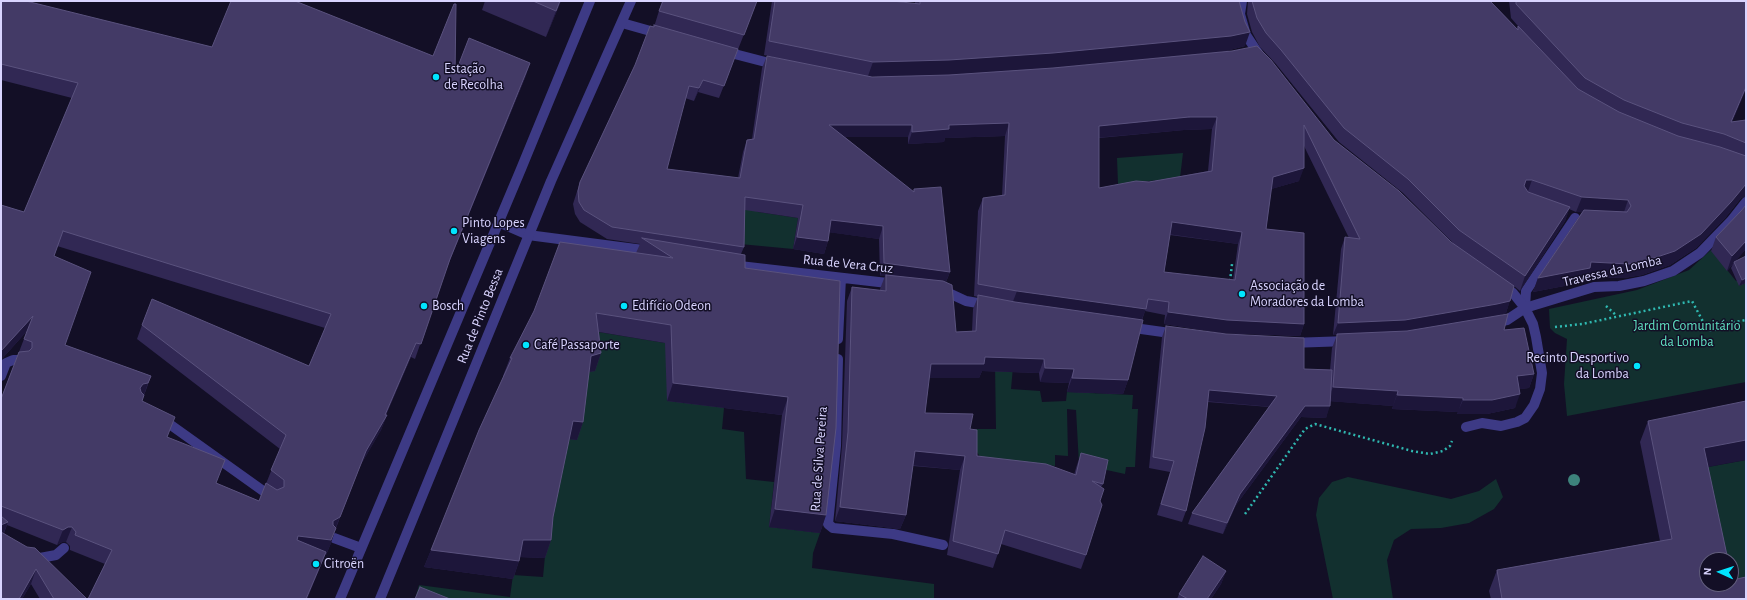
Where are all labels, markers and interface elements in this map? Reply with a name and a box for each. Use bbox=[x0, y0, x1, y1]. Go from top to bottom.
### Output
place label: Estação de Recolha bbox=[444, 61, 503, 94]
marker: Estação de Recolha bbox=[431, 72, 441, 82]
place label: Pinto Lopes Viagens bbox=[462, 215, 525, 248]
marker: Pinto Lopes Viagens bbox=[449, 226, 459, 236]
street label: Rua de Vera Cruz bbox=[802, 251, 894, 277]
street label: Travessa da Lomba bbox=[1561, 251, 1663, 291]
street label: Rua de Pinto Bessa bbox=[453, 266, 507, 366]
place label: Associação de Moradores da Lomba bbox=[1250, 278, 1364, 310]
marker: Associação de Moradores da Lomba bbox=[1237, 289, 1247, 299]
place label: Bosch bbox=[432, 298, 464, 314]
place label: Edifício Odeon bbox=[632, 298, 711, 314]
marker: Bosch bbox=[419, 301, 429, 311]
marker: Edifício Odeon bbox=[619, 301, 629, 311]
park label: Jardim Comunitário da Lomba bbox=[1633, 318, 1741, 350]
place label: Café Passaporte bbox=[534, 337, 620, 353]
marker: Café Passaporte bbox=[521, 340, 531, 350]
place label: Recinto Desportivo da Lomba bbox=[1526, 350, 1629, 382]
marker: Recinto Desportivo da Lomba bbox=[1632, 361, 1642, 371]
street label: Rua de Silva Pereira bbox=[807, 406, 831, 512]
north arrow bbox=[1699, 552, 1739, 592]
place label: Citroën bbox=[324, 556, 364, 572]
marker: Citroën bbox=[311, 559, 321, 569]
text: N bbox=[1702, 567, 1713, 576]

